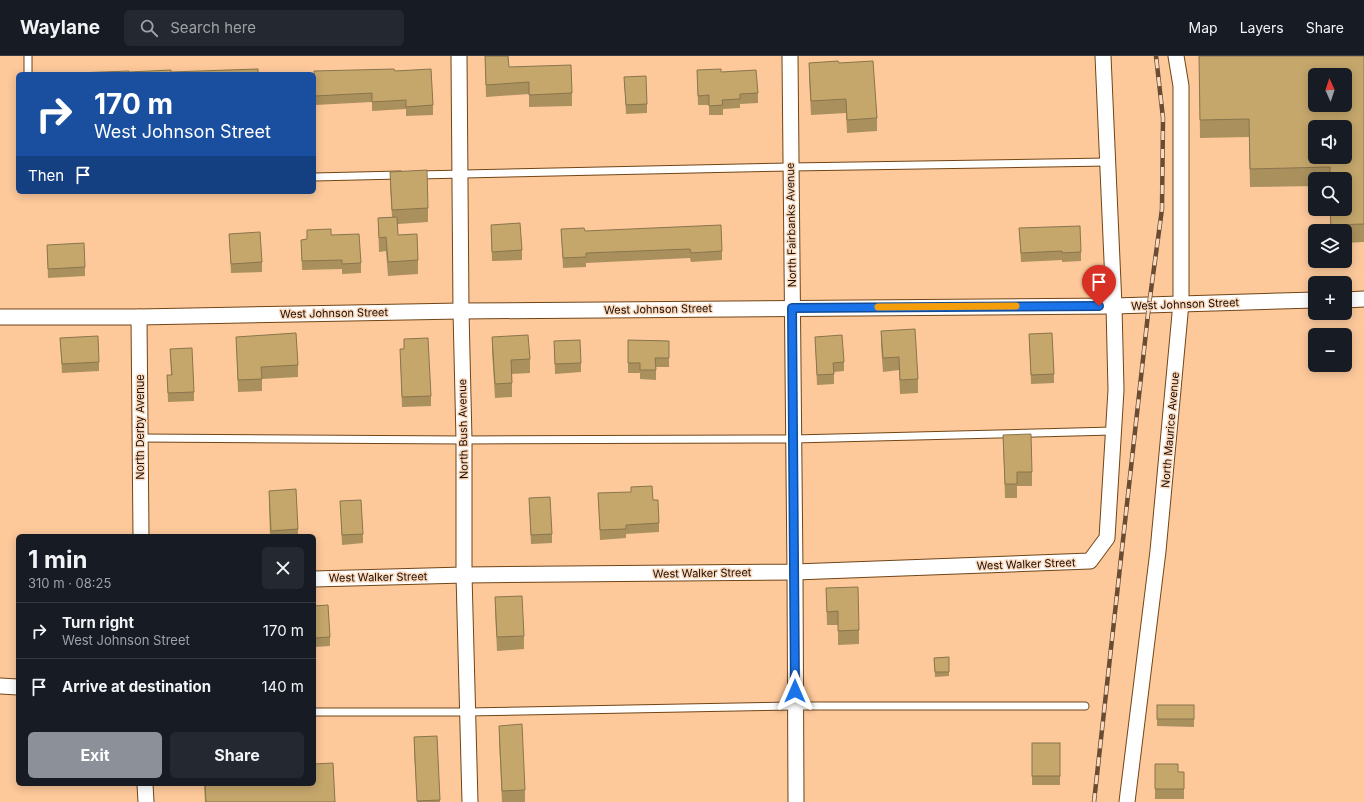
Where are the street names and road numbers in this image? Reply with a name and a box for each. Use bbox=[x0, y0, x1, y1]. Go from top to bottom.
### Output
street label: North Fairbanks Avenue bbox=[783, 162, 799, 288]
street label: West Johnson Street bbox=[1131, 295, 1240, 313]
street label: West Johnson Street bbox=[604, 301, 713, 317]
street label: West Johnson Street bbox=[280, 305, 389, 321]
street label: North Maurice Avenue bbox=[1158, 371, 1182, 489]
street label: North Derby Avenue bbox=[133, 374, 147, 480]
street label: North Bush Avenue bbox=[455, 379, 471, 479]
street label: West Walker Street bbox=[976, 555, 1076, 573]
street label: West Walker Street bbox=[652, 565, 752, 581]
street label: West Walker Street bbox=[328, 569, 428, 585]

